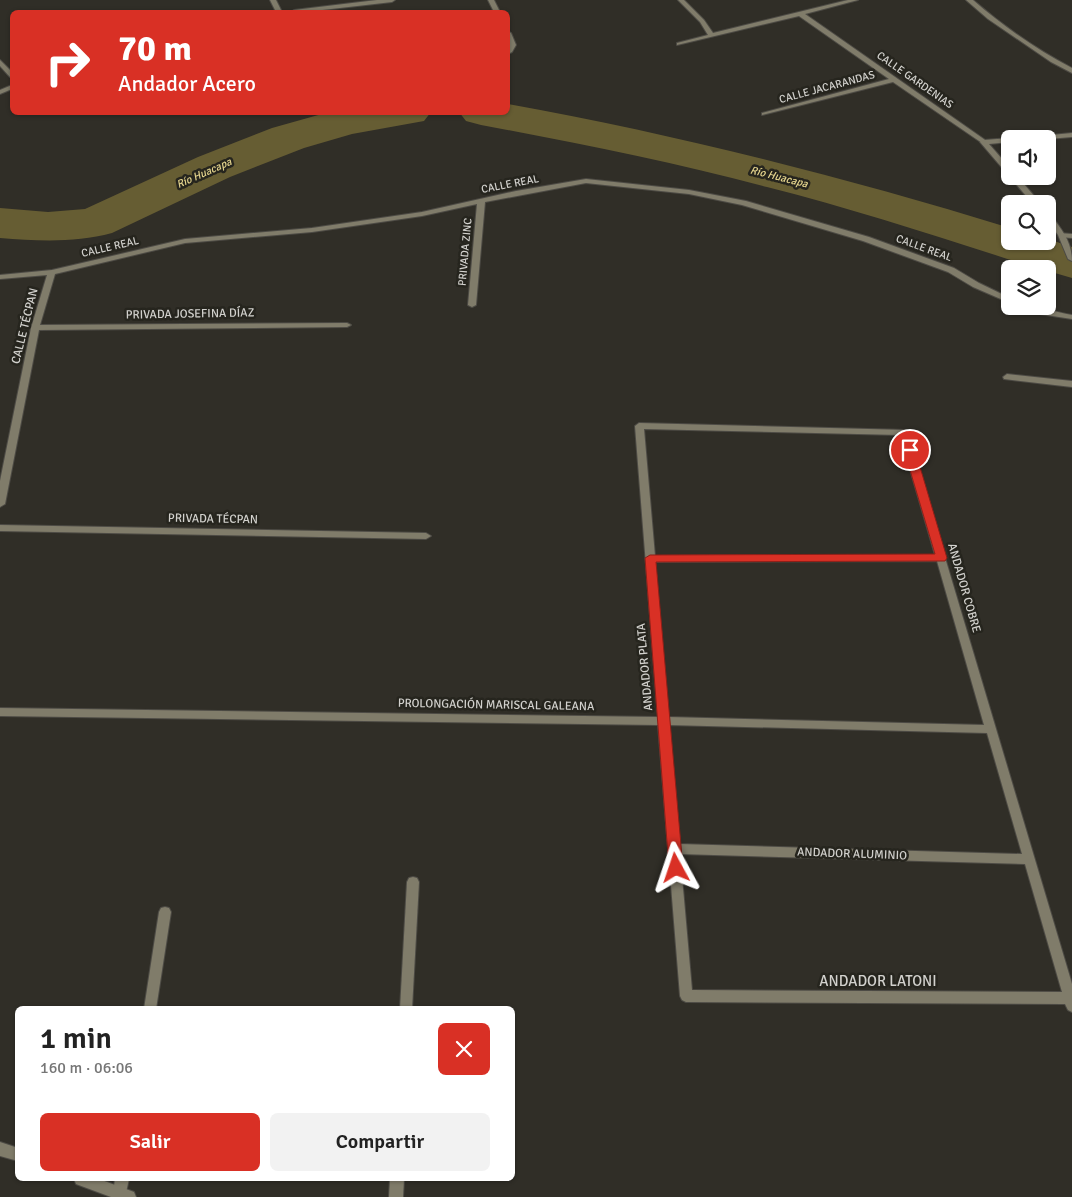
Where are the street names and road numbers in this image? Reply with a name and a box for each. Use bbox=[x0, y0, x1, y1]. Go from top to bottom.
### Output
street label: CALLE GARDENIAS bbox=[874, 49, 956, 111]
street label: CALLE JACARANDAS bbox=[778, 68, 876, 106]
street label: CALLE REAL bbox=[480, 172, 540, 196]
street label: PRIVADA ZINC bbox=[456, 217, 474, 287]
street label: CALLE REAL bbox=[894, 232, 954, 264]
street label: CALLE REAL bbox=[80, 234, 140, 260]
street label: CALLE TÉCPAN bbox=[8, 286, 42, 366]
street label: PRIVADA JOSEFINA DÍAZ bbox=[126, 305, 255, 323]
street label: PRIVADA TÉCPAN bbox=[168, 511, 258, 527]
street label: ANDADOR COBRE bbox=[944, 542, 984, 635]
street label: ANDADOR PLATA bbox=[634, 622, 656, 712]
street label: PROLONGACIÓN MARISCAL GALEANA bbox=[398, 696, 595, 714]
street label: ANDADOR ALUMINIO bbox=[797, 845, 907, 863]
street label: ANDADOR LATONI bbox=[819, 972, 937, 990]

